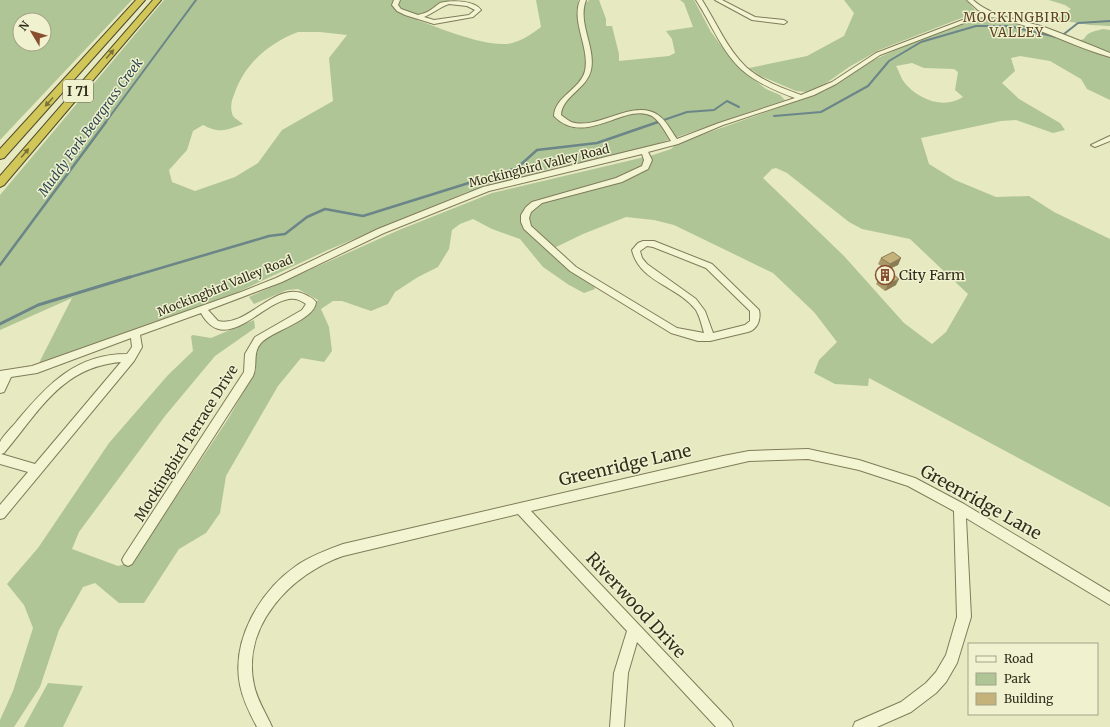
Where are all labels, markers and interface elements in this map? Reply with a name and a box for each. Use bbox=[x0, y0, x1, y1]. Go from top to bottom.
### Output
district label: MOCKINGBIRD VALLEY bbox=[963, 9, 1071, 41]
north arrow bbox=[12, 12, 52, 52]
text: N bbox=[16, 18, 32, 34]
one-way arrow bbox=[105, 49, 114, 60]
water label: Muddy Fork Beargrass Creek bbox=[34, 55, 146, 201]
road number: I 71 bbox=[63, 80, 93, 102]
one-way arrow bbox=[44, 97, 54, 107]
street label: Mockingbird Valley Road bbox=[467, 141, 611, 190]
one-way arrow bbox=[21, 148, 30, 158]
street label: Mockingbird Valley Road bbox=[155, 252, 295, 320]
building icon: City Farm bbox=[874, 264, 896, 286]
place label: City Farm bbox=[899, 266, 965, 284]
street label: Mockingbird Terrace Drive bbox=[130, 361, 242, 525]
street label: Greenridge Lane bbox=[557, 439, 694, 491]
street label: Greenridge Lane bbox=[917, 460, 1046, 544]
street label: Riverwood Drive bbox=[581, 547, 691, 663]
legend bbox=[968, 643, 1098, 715]
text: Road bbox=[1004, 651, 1033, 666]
text: Park bbox=[1004, 671, 1031, 686]
text: Building bbox=[1004, 691, 1054, 706]

